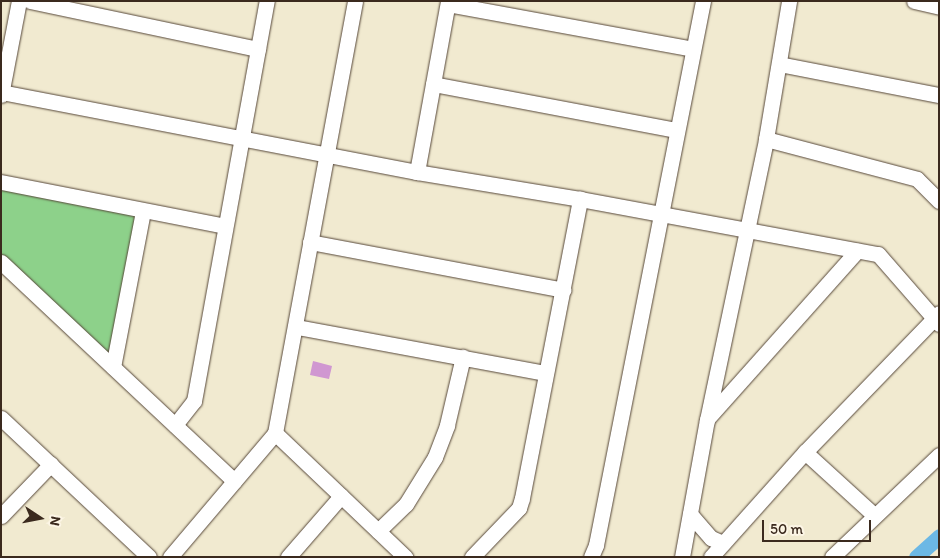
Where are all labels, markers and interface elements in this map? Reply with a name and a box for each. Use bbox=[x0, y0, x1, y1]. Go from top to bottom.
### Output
north arrow bbox=[15, 493, 65, 543]
scale bar bbox=[765, 510, 874, 542]
text: N bbox=[46, 515, 64, 527]
text: 50 m bbox=[770, 520, 803, 538]

